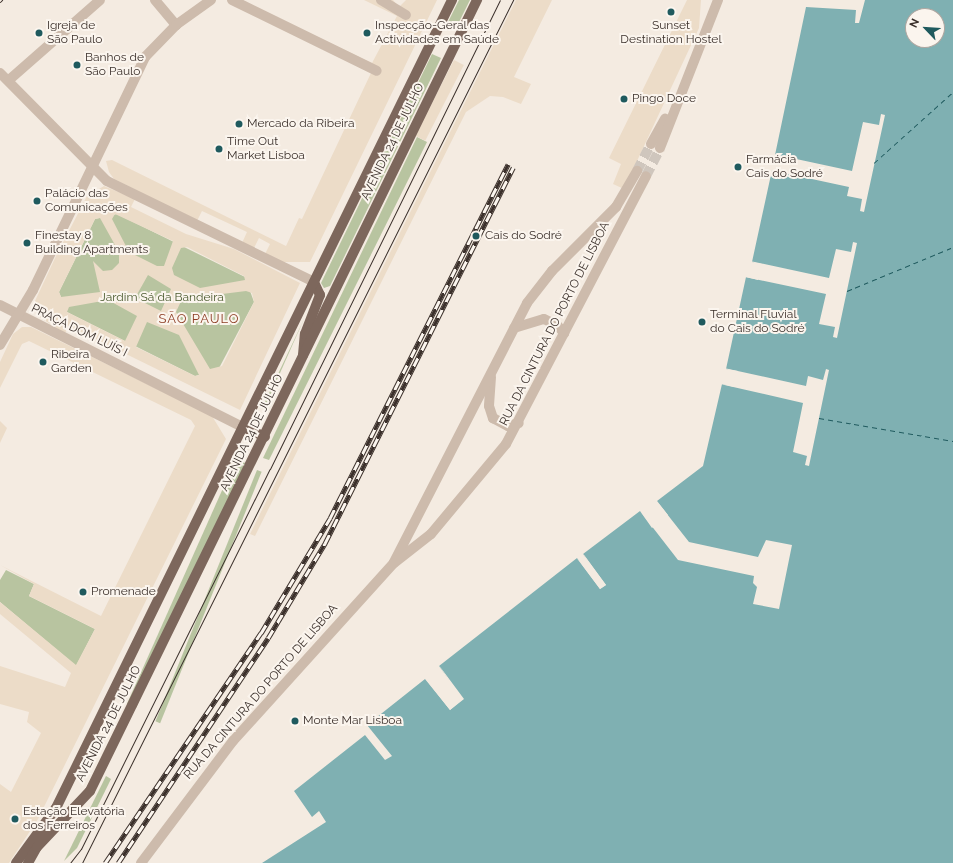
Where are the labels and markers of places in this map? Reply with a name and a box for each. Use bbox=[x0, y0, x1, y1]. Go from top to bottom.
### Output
marker: Sunset Destination Hostel bbox=[666, 7, 676, 17]
place label: Igreja de São Paulo bbox=[47, 19, 102, 47]
place label: Inspecção-Geral das Actividades em Saúde bbox=[375, 19, 499, 47]
place label: Sunset Destination Hostel bbox=[620, 19, 722, 47]
marker: Igreja de São Paulo bbox=[34, 28, 44, 38]
marker: Inspecção-Geral das Actividades em Saúde bbox=[362, 28, 372, 38]
place label: Banhos de São Paulo bbox=[85, 51, 144, 79]
marker: Banhos de São Paulo bbox=[72, 60, 82, 70]
place label: Pingo Doce bbox=[632, 92, 696, 106]
marker: Pingo Doce bbox=[619, 94, 629, 104]
place label: Mercado da Ribeira bbox=[247, 117, 355, 131]
marker: Mercado da Ribeira bbox=[234, 119, 244, 129]
place label: Time Out Market Lisboa bbox=[227, 135, 305, 163]
marker: Time Out Market Lisboa bbox=[214, 144, 224, 154]
place label: Farmácia Cais do Sodré bbox=[746, 153, 823, 181]
marker: Farmácia Cais do Sodré bbox=[733, 162, 743, 172]
place label: Palácio das Comunicações bbox=[45, 187, 128, 215]
marker: Palácio das Comunicações bbox=[32, 196, 42, 206]
place label: Finestay 8 Building Apartments bbox=[35, 229, 149, 257]
place label: Cais do Sodré bbox=[485, 229, 562, 243]
marker: Cais do Sodré bbox=[470, 230, 482, 242]
marker: Finestay 8 Building Apartments bbox=[22, 238, 32, 248]
place label: Terminal Fluvial do Cais do Sodré bbox=[710, 308, 805, 336]
marker: Terminal Fluvial do Cais do Sodré bbox=[697, 317, 707, 327]
place label: Ribeira Garden bbox=[51, 348, 92, 376]
marker: Ribeira Garden bbox=[38, 357, 48, 367]
place label: Promenade bbox=[91, 585, 156, 599]
marker: Promenade bbox=[78, 587, 88, 597]
place label: Monte Mar Lisboa bbox=[303, 714, 402, 728]
marker: Monte Mar Lisboa bbox=[290, 716, 300, 726]
place label: Estação Elevatória dos Ferreiros bbox=[23, 805, 125, 833]
marker: Estação Elevatória dos Ferreiros bbox=[10, 814, 20, 824]

